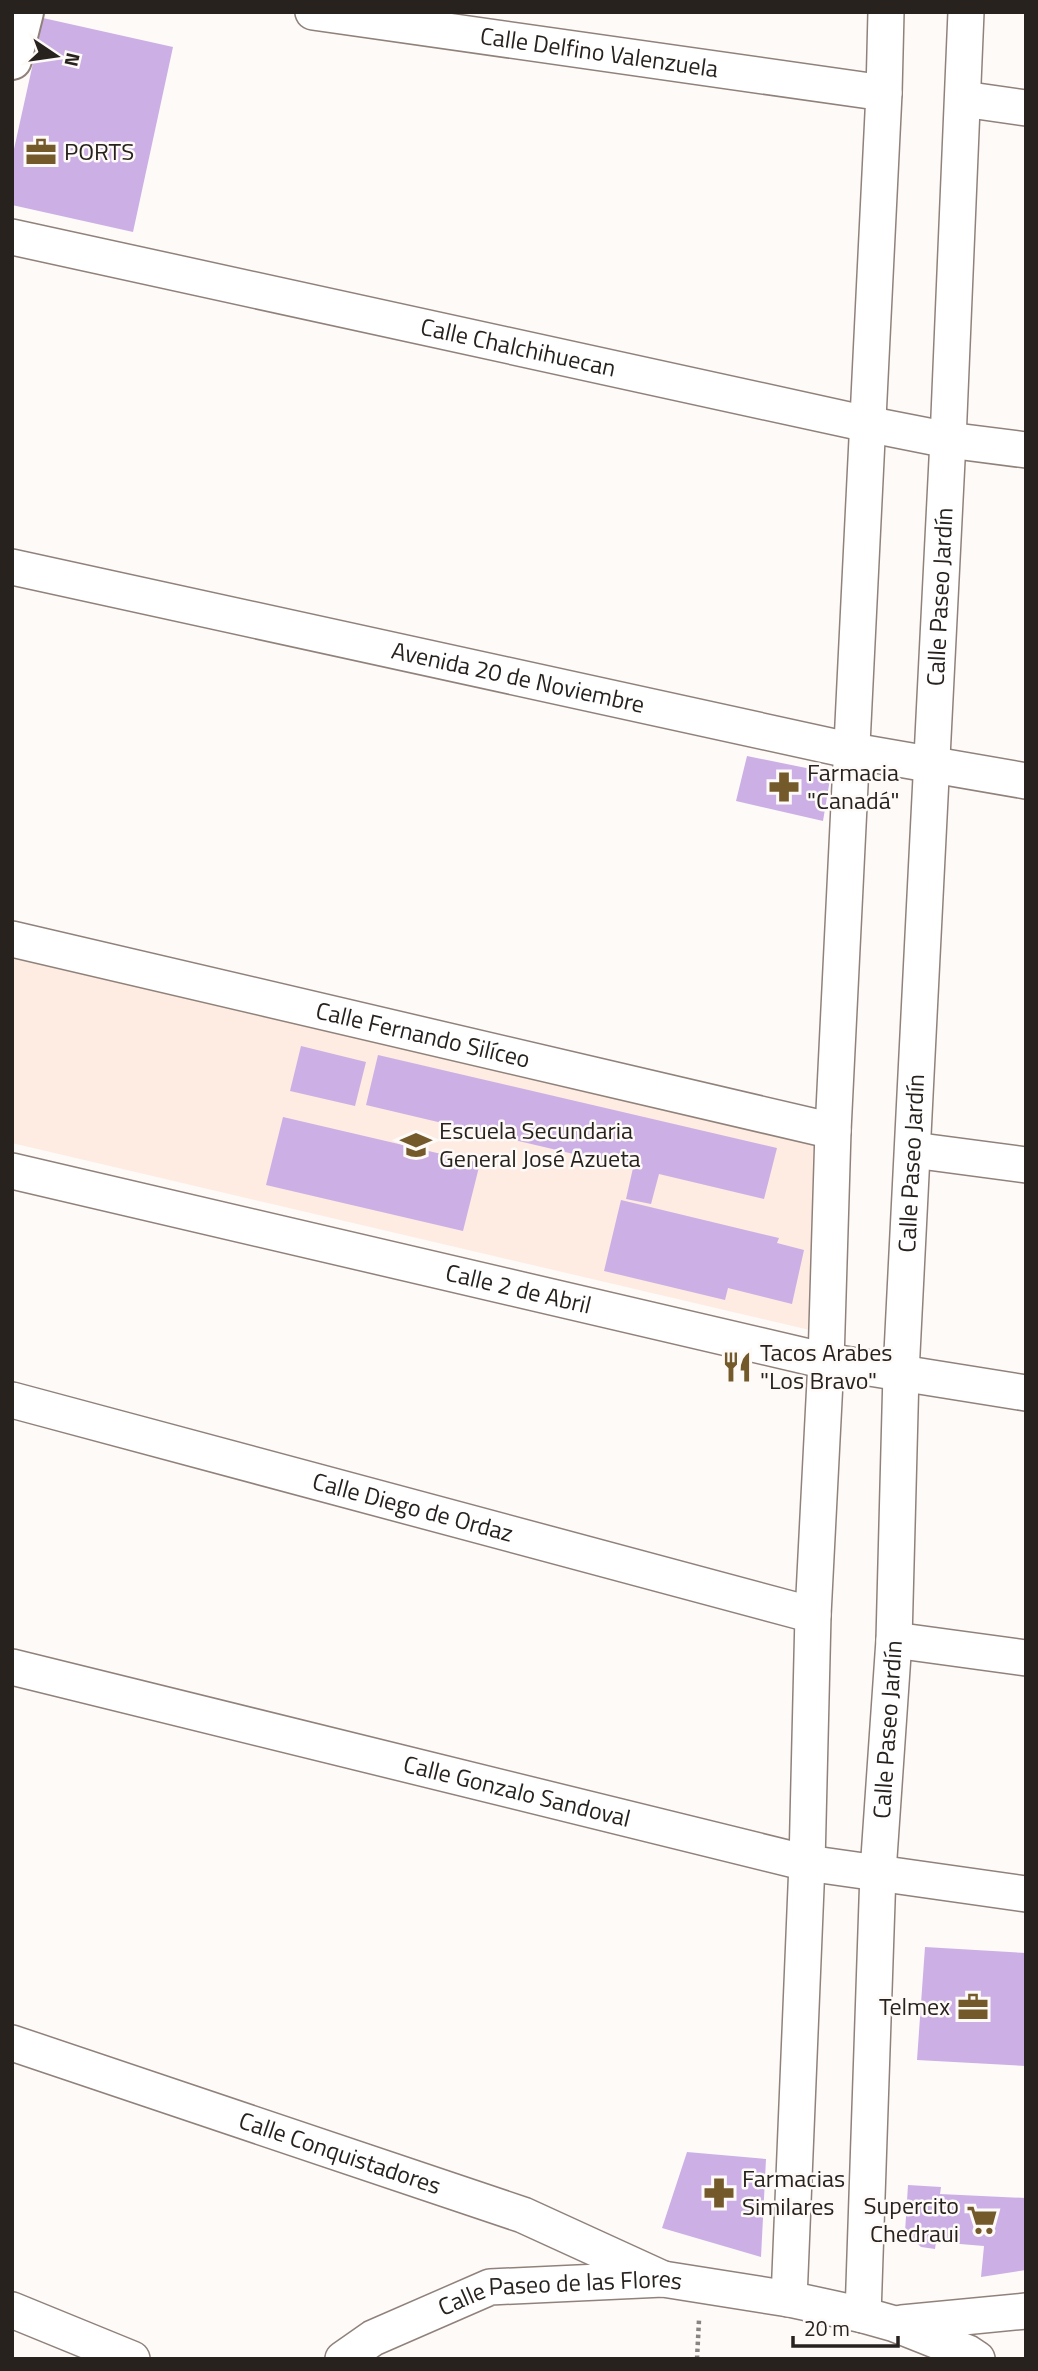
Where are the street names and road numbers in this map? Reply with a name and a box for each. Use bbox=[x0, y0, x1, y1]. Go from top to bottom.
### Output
street label: Calle Delfino Valenzuela bbox=[478, 17, 721, 86]
street label: Calle Chalchihuecan bbox=[417, 308, 619, 386]
street label: Calle Paseo Jardín bbox=[917, 507, 962, 687]
street label: Avenida 20 de Noviembre bbox=[388, 632, 648, 722]
street label: Calle Fernando Silíceo bbox=[312, 992, 534, 1077]
street label: Calle Paseo Jardín bbox=[888, 1073, 933, 1253]
street label: Calle 2 de Abril bbox=[442, 1254, 595, 1323]
street label: Calle Diego de Ordaz bbox=[309, 1462, 517, 1551]
street label: Calle Paseo Jardín bbox=[863, 1639, 911, 1820]
street label: Calle Gonzalo Sandoval bbox=[400, 1745, 634, 1836]
street label: Calle Conquistadores bbox=[234, 2102, 446, 2203]
street label: Calle Paseo de las Flores bbox=[432, 2260, 685, 2325]

